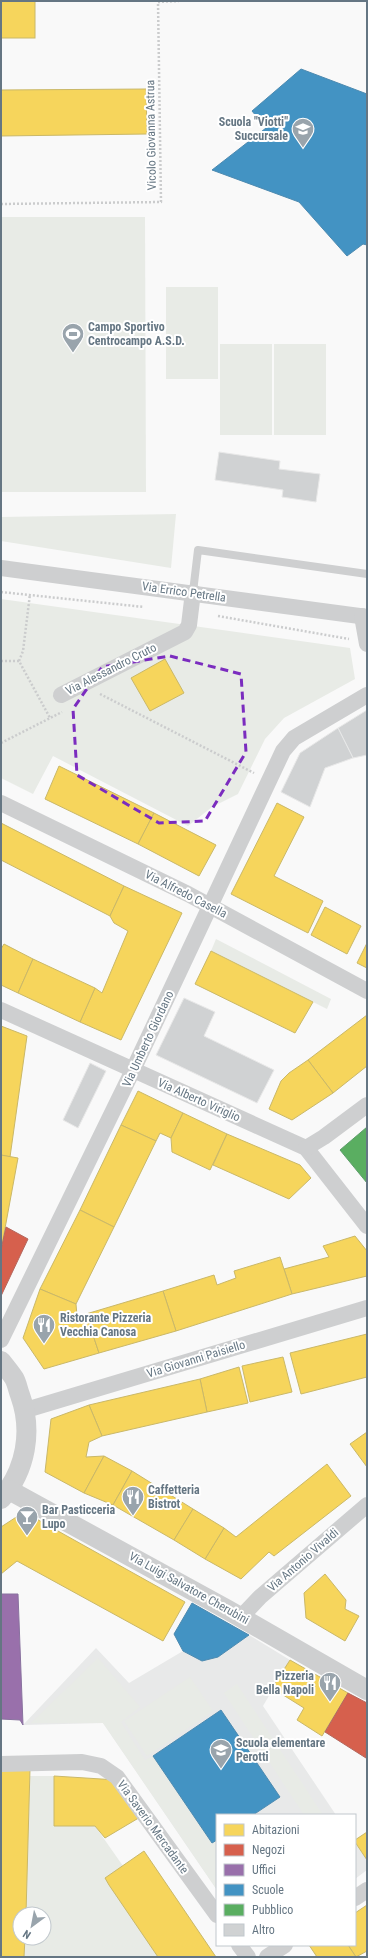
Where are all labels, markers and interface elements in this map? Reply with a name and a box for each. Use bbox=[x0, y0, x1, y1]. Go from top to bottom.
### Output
street label: Vicolo Giovanna Astrua bbox=[143, 79, 159, 190]
place label: Scuola "Viotti" Succursale bbox=[219, 115, 288, 143]
school or university icon: Scuola "Viotti" Succursale bbox=[290, 116, 316, 149]
place label: Campo Sportivo Centrocampo A.S.D. bbox=[88, 320, 185, 348]
sports icon: Campo Sportivo Centrocampo A.S.D. bbox=[60, 321, 86, 354]
street label: Via Errico Petrella bbox=[141, 579, 227, 605]
street label: Via Alessandro Cruto bbox=[63, 640, 159, 698]
street label: Via Alfredo Casella bbox=[143, 867, 230, 921]
street label: Via Umberto Giordano bbox=[120, 989, 176, 1089]
street label: Via Alberto Viriglio bbox=[156, 1076, 242, 1124]
place label: Ristorante Pizzeria Vecchia Canosa bbox=[60, 1311, 151, 1339]
restaurant icon: Ristorante Pizzeria Vecchia Canosa bbox=[31, 1312, 57, 1345]
street label: Via Giovanni Paisiello bbox=[145, 1337, 247, 1381]
place label: Caffetteria Bistrot bbox=[148, 1483, 200, 1511]
restaurant icon: Caffetteria Bistrot bbox=[120, 1484, 146, 1517]
place label: Bar Pasticceria Lupo bbox=[42, 1503, 115, 1531]
bar icon: Bar Pasticceria Lupo bbox=[14, 1504, 40, 1537]
street label: Via Antonio Vivaldi bbox=[265, 1525, 341, 1595]
street label: Via Luigi Salvatore Cherubini bbox=[126, 1549, 252, 1627]
place label: Pizzeria Bella Napoli bbox=[256, 1669, 314, 1697]
restaurant icon: Pizzeria Bella Napoli bbox=[317, 1670, 343, 1703]
place label: Scuola elementare Perotti bbox=[236, 1736, 326, 1764]
school or university icon: Scuola elementare Perotti bbox=[208, 1737, 234, 1770]
street label: Via Saverio Mercadante bbox=[114, 1778, 192, 1877]
legend bbox=[216, 1814, 356, 1946]
text: Abitazioni bbox=[252, 1823, 300, 1837]
text: Negozi bbox=[252, 1843, 285, 1857]
text: Uffici bbox=[252, 1863, 276, 1877]
text: Scuole bbox=[252, 1883, 284, 1897]
text: Pubblico bbox=[252, 1903, 293, 1917]
north arrow bbox=[12, 1906, 52, 1946]
text: Altro bbox=[252, 1923, 275, 1937]
text: N bbox=[20, 1927, 33, 1941]

